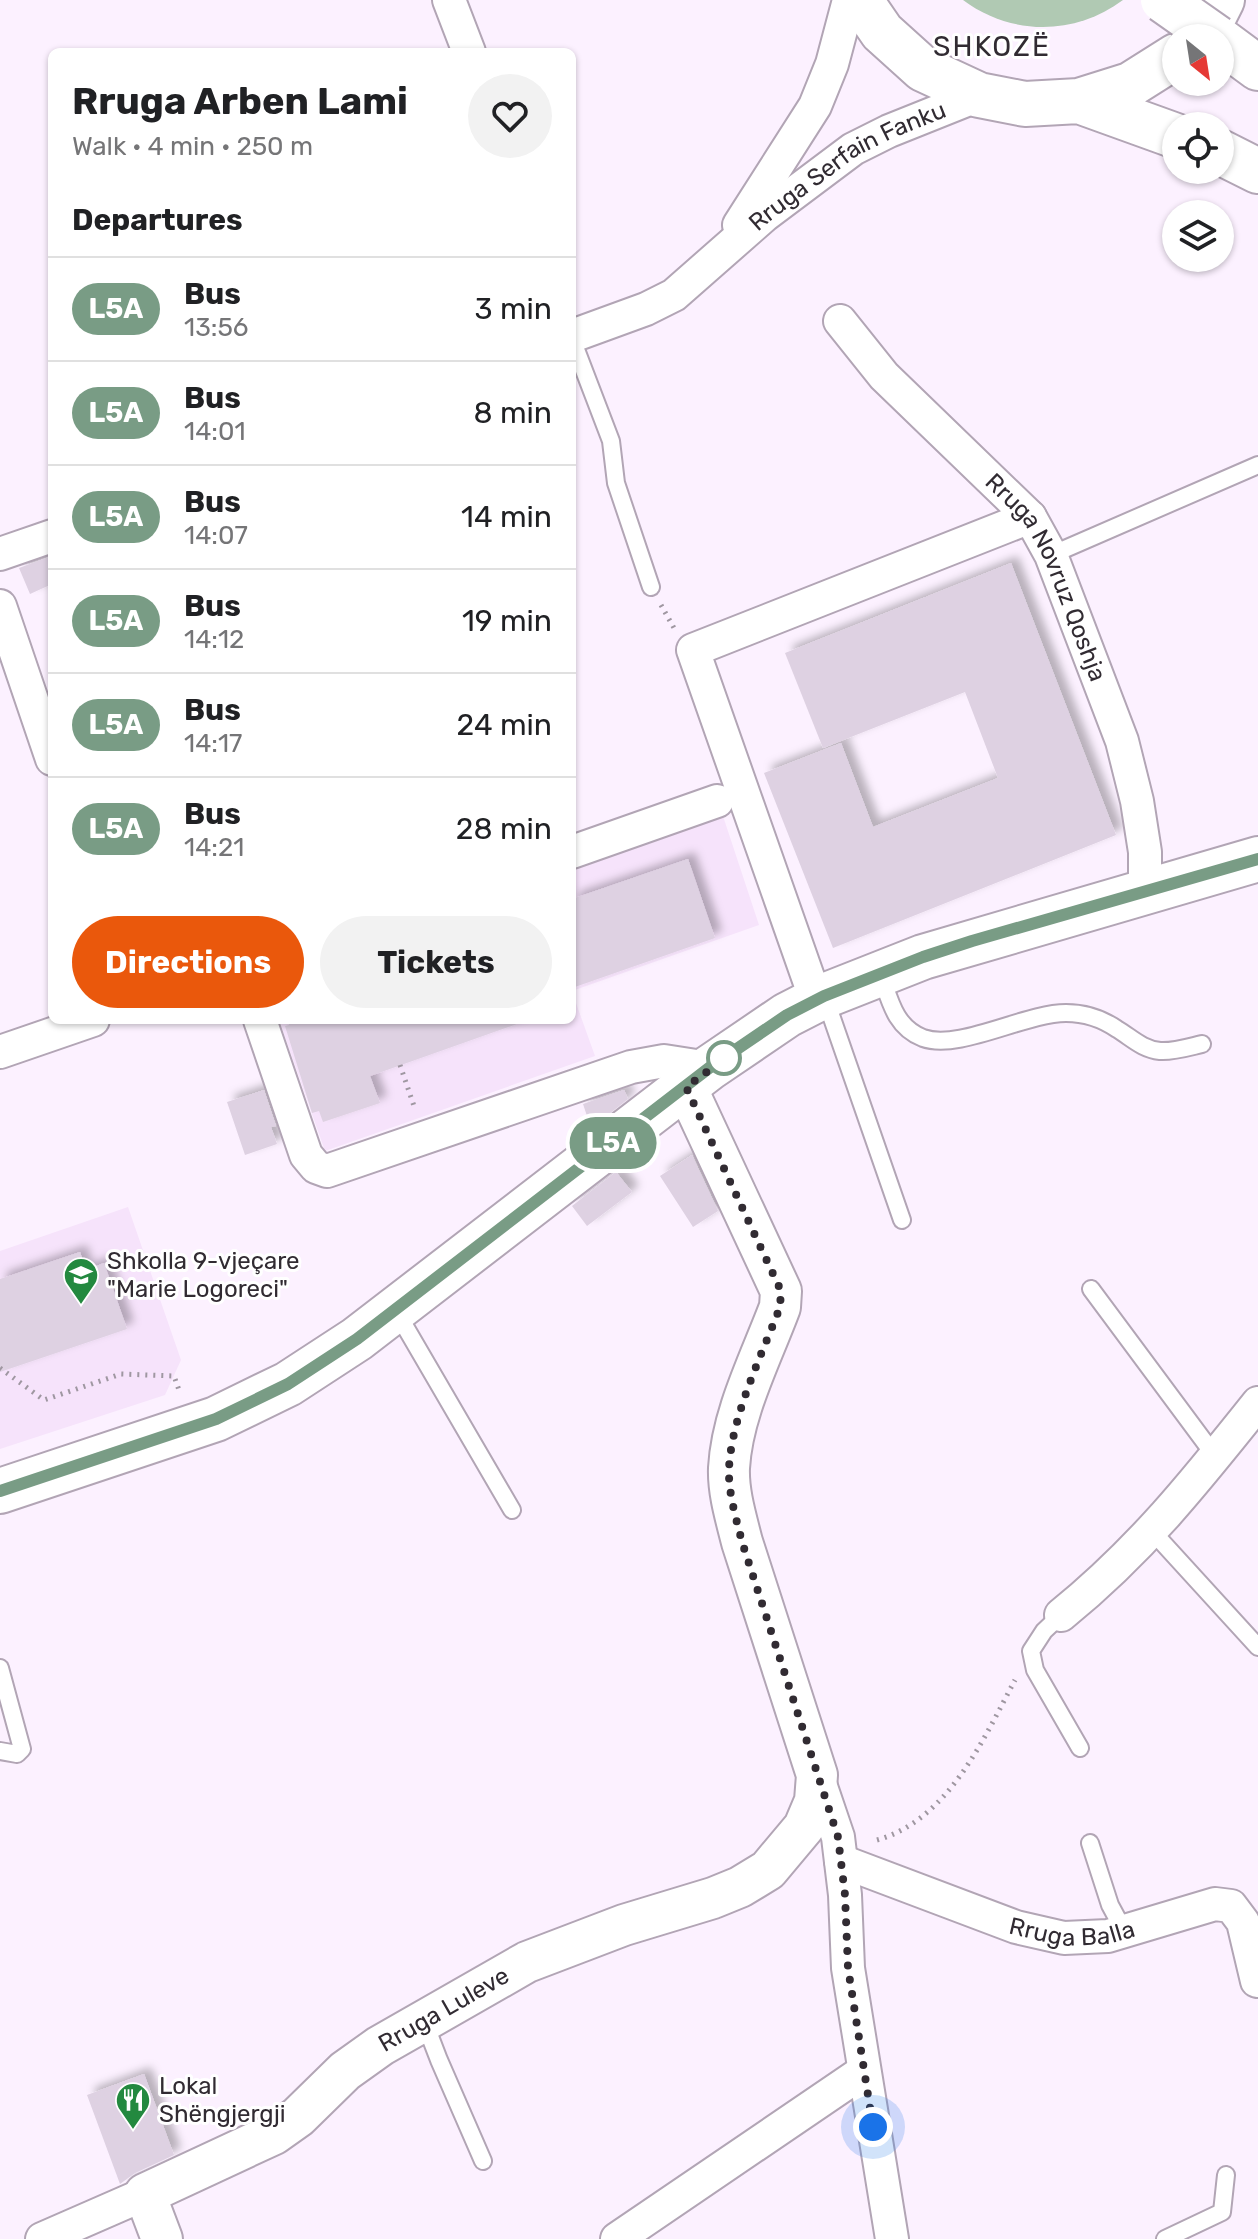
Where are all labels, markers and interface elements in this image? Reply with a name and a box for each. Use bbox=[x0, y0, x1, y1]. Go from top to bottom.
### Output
north arrow bbox=[1162, 24, 1234, 96]
map controls bbox=[1162, 24, 1234, 272]
district label: SHKOZË bbox=[933, 30, 1051, 63]
button: heart bbox=[468, 74, 552, 158]
text: Rruga Arben Lami bbox=[72, 78, 408, 124]
street label: Rruga Serfain Fanku bbox=[743, 96, 950, 237]
button: locate bbox=[1162, 112, 1234, 184]
text: Walk · 4 min · 250 m bbox=[72, 131, 313, 162]
button: layers bbox=[1162, 200, 1234, 272]
text: Departures bbox=[72, 202, 243, 238]
text: Bus bbox=[184, 276, 241, 312]
text: 3 min bbox=[475, 291, 552, 327]
text: L5A bbox=[89, 292, 143, 325]
text: 13:56 bbox=[184, 312, 249, 343]
text: Bus bbox=[184, 380, 241, 416]
text: 8 min bbox=[473, 395, 552, 431]
text: L5A bbox=[89, 396, 143, 429]
text: 14:01 bbox=[184, 416, 246, 447]
street label: Rruga Novruz Qoshja bbox=[980, 468, 1112, 685]
text: Bus bbox=[184, 484, 241, 520]
text: 14 min bbox=[461, 499, 552, 535]
text: L5A bbox=[89, 500, 143, 533]
text: 14:07 bbox=[184, 520, 248, 551]
text: Bus bbox=[184, 588, 241, 624]
text: 19 min bbox=[462, 603, 552, 639]
text: L5A bbox=[89, 604, 143, 637]
text: 14:12 bbox=[184, 624, 244, 655]
text: Bus bbox=[184, 692, 241, 728]
text: 24 min bbox=[457, 707, 552, 743]
text: L5A bbox=[89, 708, 143, 741]
text: 14:17 bbox=[184, 728, 242, 759]
text: Bus bbox=[184, 796, 241, 832]
text: 28 min bbox=[456, 811, 552, 847]
text: L5A bbox=[89, 812, 143, 845]
text: 14:21 bbox=[184, 832, 244, 863]
button: Directions bbox=[72, 916, 304, 1008]
button: Tickets bbox=[320, 916, 552, 1008]
unlabelled marker bbox=[707, 1041, 741, 1075]
line badge: L5A bbox=[567, 1117, 659, 1169]
text: L5A bbox=[586, 1126, 640, 1159]
place label: Shkolla 9-vjeçare "Marie Logoreci" bbox=[107, 1247, 300, 1303]
school or university icon: Shkolla 9-vjeçare "Marie Logoreci" bbox=[62, 1256, 100, 1306]
street label: Rruga Balla bbox=[1006, 1912, 1138, 1952]
street label: Rruga Luleve bbox=[374, 1961, 514, 2058]
place label: Lokal Shëngjergji bbox=[159, 2072, 286, 2128]
restaurant icon: Lokal Shëngjergji bbox=[114, 2081, 152, 2131]
your location bbox=[853, 2107, 893, 2147]

